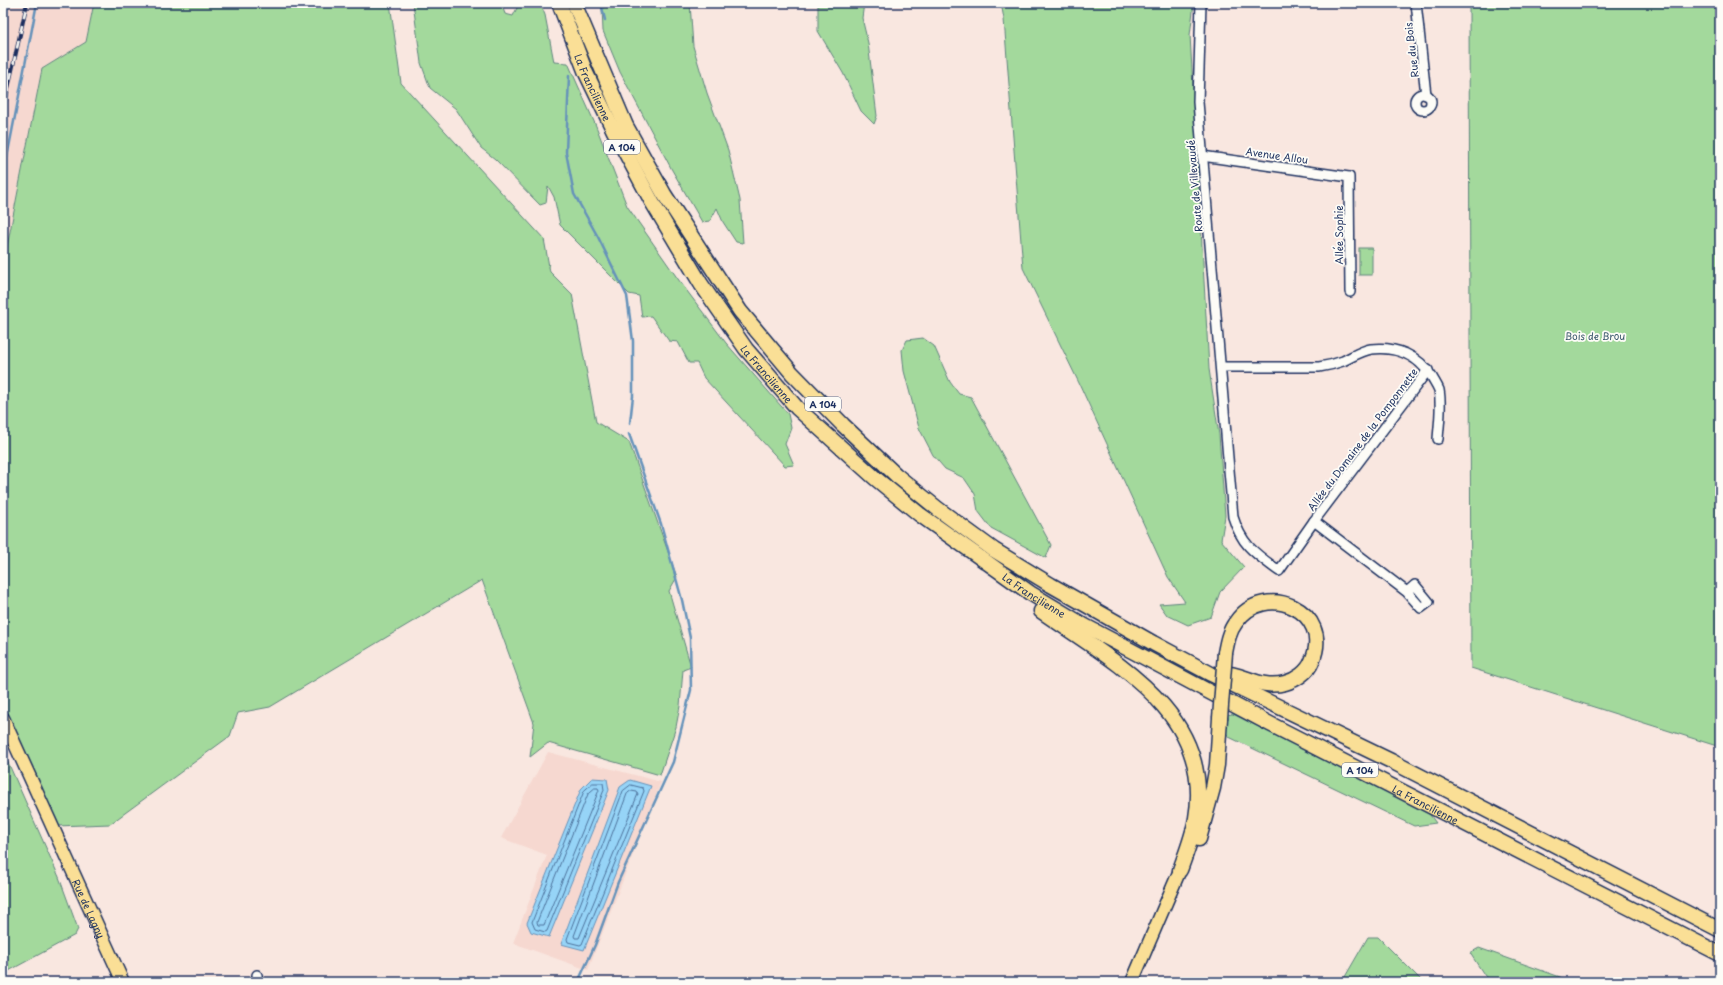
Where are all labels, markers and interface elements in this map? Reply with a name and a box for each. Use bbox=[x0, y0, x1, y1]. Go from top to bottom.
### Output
street label: Rue du Bois bbox=[1400, 21, 1422, 78]
street label: La Francilienne bbox=[572, 51, 616, 124]
street label: Route de Villevaudé bbox=[1182, 139, 1206, 233]
road number: A 104 bbox=[604, 140, 640, 154]
street label: Avenue Allou bbox=[1245, 143, 1309, 167]
street label: Allée Sophie bbox=[1331, 205, 1346, 265]
park label: Bois de Brou bbox=[1565, 328, 1625, 343]
street label: La Francilienne bbox=[738, 342, 797, 406]
street label: Allée du Domaine de la Pomponnette bbox=[1303, 365, 1421, 513]
road number: A 104 bbox=[805, 397, 841, 411]
street label: La Francilienne bbox=[1000, 569, 1069, 621]
road number: A 104 bbox=[1342, 763, 1378, 777]
street label: La Francilienne bbox=[1390, 781, 1462, 827]
street label: Rue de Lagny bbox=[70, 876, 109, 941]

